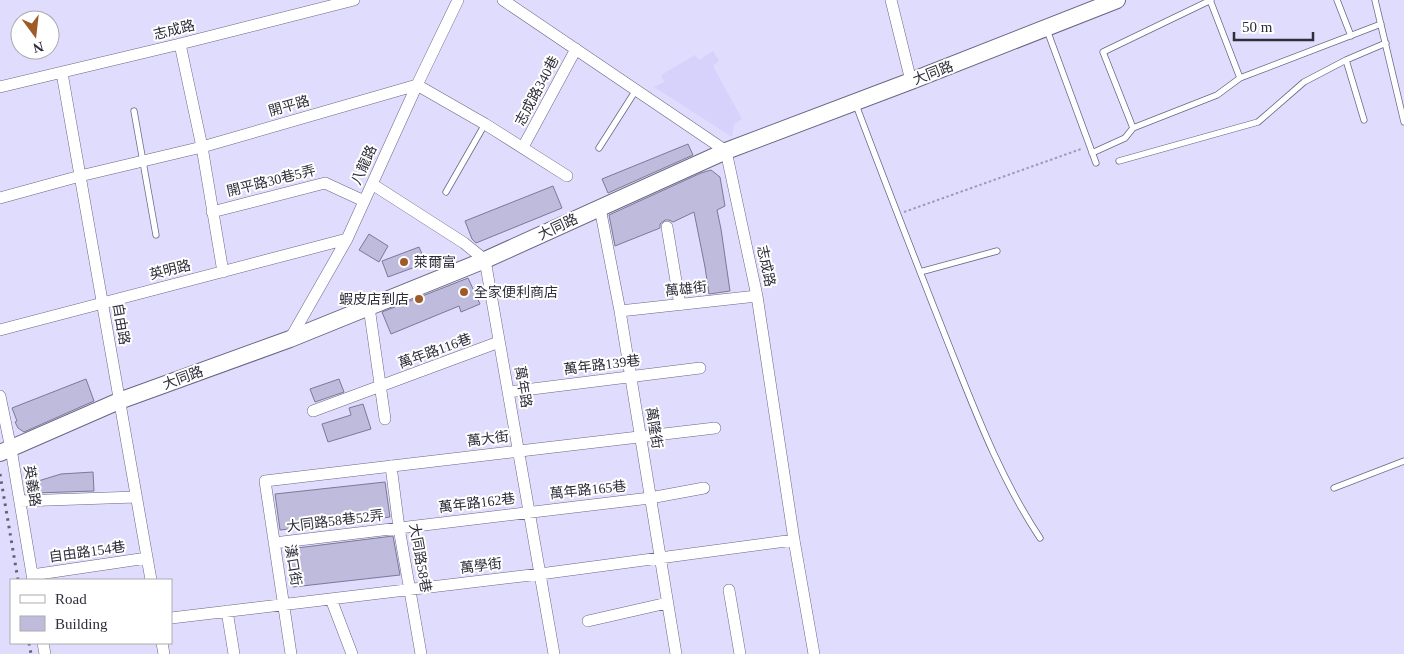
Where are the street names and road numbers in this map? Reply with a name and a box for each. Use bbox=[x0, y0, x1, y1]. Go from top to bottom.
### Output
street label: 志成路 bbox=[152, 18, 196, 42]
street label: 志成路340巷 bbox=[512, 53, 562, 129]
street label: 大同路 bbox=[911, 58, 955, 88]
street label: 開平路 bbox=[267, 93, 311, 119]
street label: 八龍路 bbox=[348, 142, 379, 187]
street label: 開平路30巷5弄 bbox=[225, 163, 317, 199]
street label: 大同路 bbox=[536, 211, 580, 243]
street label: 志成路 bbox=[754, 244, 778, 288]
street label: 英明路 bbox=[148, 258, 192, 282]
street label: 萬雄街 bbox=[664, 279, 708, 299]
street label: 自由路 bbox=[110, 302, 132, 346]
street label: 萬年路116巷 bbox=[396, 331, 474, 371]
street label: 萬年路139巷 bbox=[563, 353, 641, 377]
street label: 大同路 bbox=[161, 364, 205, 392]
street label: 萬年路 bbox=[512, 365, 534, 409]
street label: 萬隆街 bbox=[643, 406, 665, 450]
street label: 萬大街 bbox=[466, 429, 510, 449]
street label: 英義路 bbox=[21, 464, 43, 508]
street label: 萬年路165巷 bbox=[549, 479, 627, 501]
street label: 萬年路162巷 bbox=[438, 491, 516, 515]
street label: 大同路58巷52弄 bbox=[285, 508, 385, 534]
street label: 大同路58巷 bbox=[407, 522, 433, 594]
street label: 自由路154巷 bbox=[48, 539, 126, 565]
street label: 漢口街 bbox=[282, 543, 304, 587]
street label: 萬學街 bbox=[459, 556, 503, 576]

